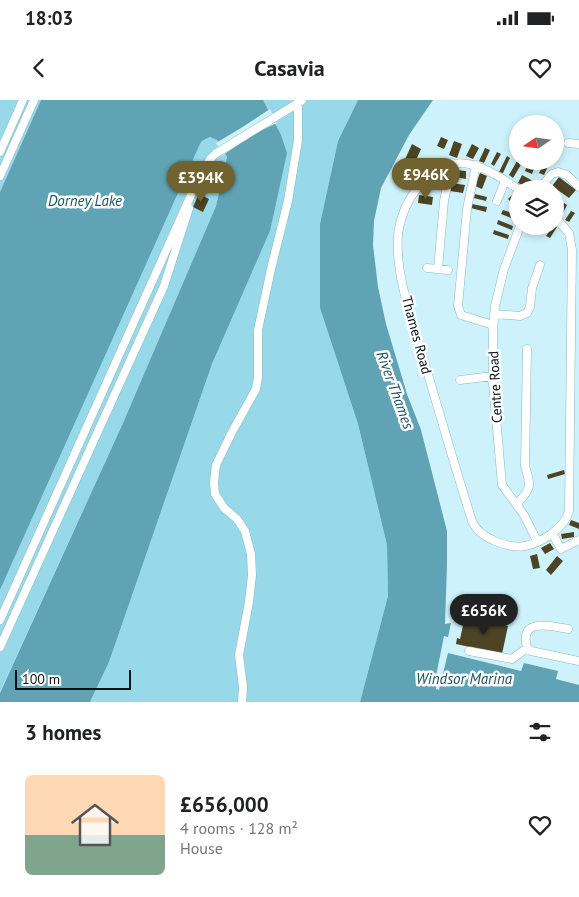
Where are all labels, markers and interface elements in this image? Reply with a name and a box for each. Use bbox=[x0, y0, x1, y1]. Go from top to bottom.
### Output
text: 18:03 bbox=[25, 6, 73, 30]
icon: back bbox=[25, 54, 53, 82]
text: Casavia bbox=[254, 54, 325, 82]
icon: heart bbox=[526, 54, 554, 82]
north arrow bbox=[509, 115, 564, 170]
map controls bbox=[509, 115, 564, 235]
pin: £946K bbox=[391, 158, 461, 200]
pin: £394K bbox=[166, 161, 236, 203]
text: £946K bbox=[403, 164, 449, 184]
text: £394K bbox=[178, 167, 224, 187]
button: layers bbox=[509, 180, 564, 235]
water label: Dorney Lake bbox=[48, 191, 122, 210]
street label: Thames Road bbox=[398, 294, 436, 376]
water label: River Thames bbox=[373, 348, 418, 431]
street label: Centre Road bbox=[484, 350, 506, 424]
pin: £656K bbox=[449, 594, 519, 636]
text: £656K bbox=[461, 600, 507, 620]
scale bar bbox=[15, 667, 131, 690]
water label: Windsor Marina bbox=[416, 669, 513, 688]
text: 100 m bbox=[22, 670, 60, 688]
icon: filters bbox=[526, 718, 554, 746]
text: 3 homes bbox=[25, 719, 101, 746]
text: £656,000 bbox=[180, 791, 269, 818]
icon: home bbox=[65, 795, 125, 855]
icon: heart bbox=[526, 811, 554, 839]
text: 4 rooms · 128 m² bbox=[180, 818, 298, 838]
text: House bbox=[180, 838, 223, 858]

